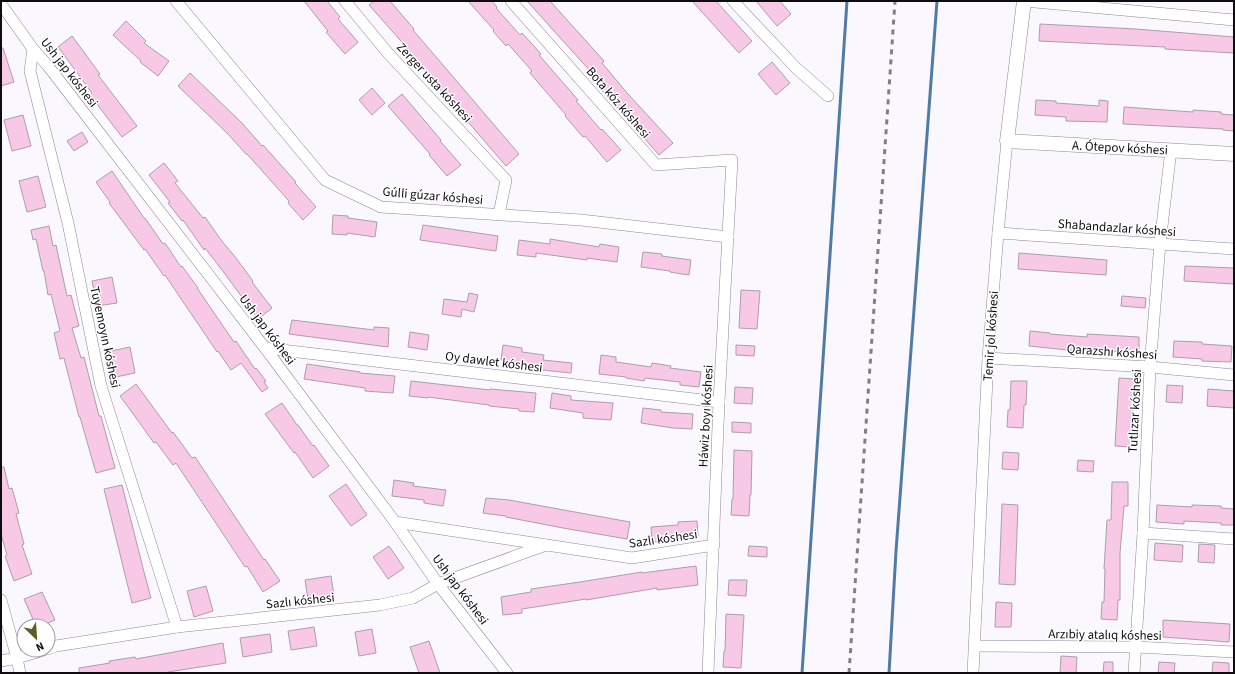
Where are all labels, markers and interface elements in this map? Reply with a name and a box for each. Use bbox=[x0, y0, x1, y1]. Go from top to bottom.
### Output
street label: Ush jap kóshesi bbox=[36, 34, 102, 111]
street label: Zerger usta kóshesi bbox=[392, 39, 476, 127]
street label: Bota kóz kóshesi bbox=[582, 63, 655, 142]
street label: A. Ótepov kóshesi bbox=[1072, 137, 1168, 159]
street label: Gúlli gúzar kóshesi bbox=[382, 183, 484, 209]
street label: Shabandazlar kóshesi bbox=[1057, 215, 1177, 241]
street label: Tuyemoyın kóshesi bbox=[85, 285, 125, 390]
street label: Temir jol kóshesi bbox=[979, 290, 1003, 382]
street label: Ush jap kóshesi bbox=[235, 291, 300, 369]
street label: Qarazshı kóshesi bbox=[1066, 340, 1158, 364]
street label: Oy dawlet kóshesi bbox=[444, 347, 544, 377]
street label: Háwiz boyı kóshesi bbox=[694, 364, 718, 468]
street label: Tutlızar kóshesi bbox=[1124, 369, 1146, 454]
street label: Sazlı kóshesi bbox=[628, 525, 699, 553]
street label: Ush jap kóshesi bbox=[428, 551, 493, 629]
street label: Sazlı kóshesi bbox=[265, 588, 335, 614]
north arrow bbox=[16, 618, 56, 658]
street label: Arzıbiy atalıq kóshesi bbox=[1048, 625, 1162, 645]
text: N bbox=[34, 638, 47, 655]

